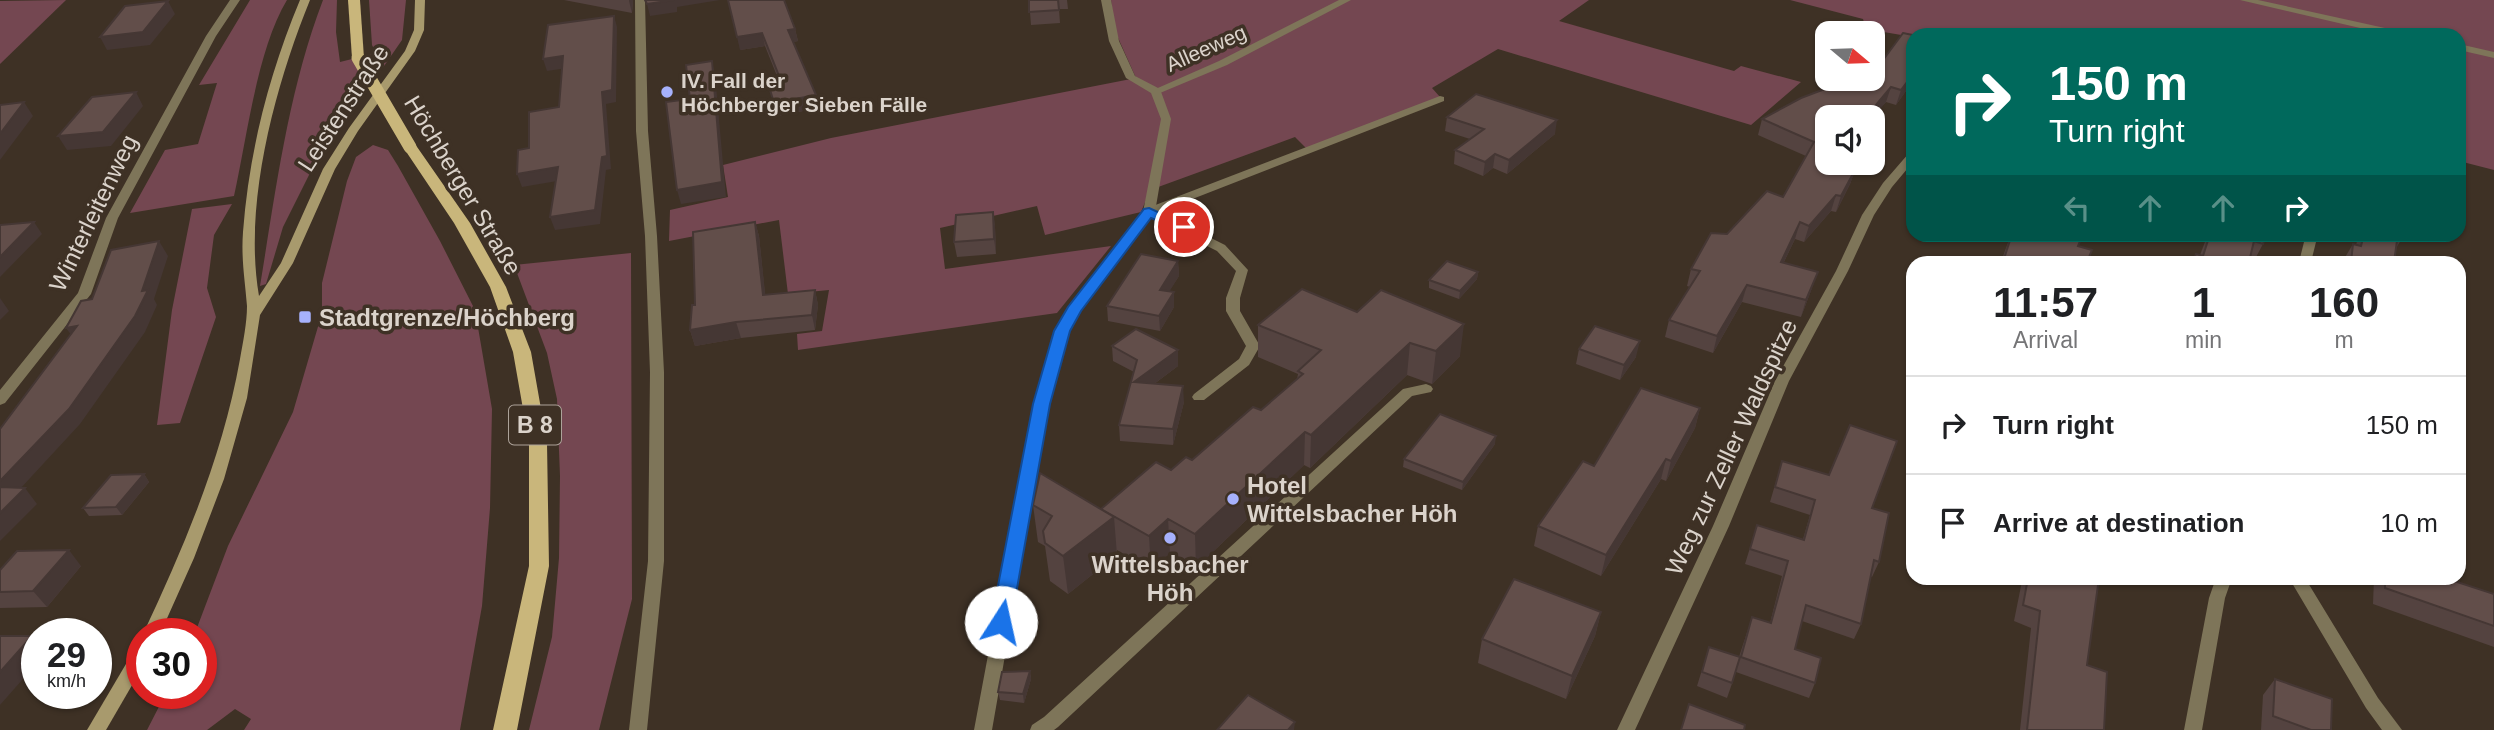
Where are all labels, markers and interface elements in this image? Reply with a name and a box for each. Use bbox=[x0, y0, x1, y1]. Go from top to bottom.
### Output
street label: Alleeweg bbox=[1162, 20, 1250, 76]
north arrow bbox=[1815, 21, 1885, 91]
map controls bbox=[1815, 21, 1885, 175]
street label: Leistenstraße bbox=[292, 40, 394, 176]
icon: right bbox=[1934, 56, 2025, 147]
text: 150 m bbox=[2049, 56, 2188, 110]
place label: IV. Fall der Höchberger Sieben Fälle bbox=[681, 69, 927, 116]
marker: IV. Fall der Höchberger Sieben Fälle bbox=[659, 84, 675, 100]
street label: Höchberger Straße bbox=[399, 91, 527, 279]
button: sound bbox=[1815, 105, 1885, 175]
text: Turn right bbox=[2049, 113, 2185, 149]
street label: Winterleitenweg bbox=[43, 130, 143, 296]
icon: left bbox=[2058, 189, 2096, 227]
icon: ahead bbox=[2131, 189, 2169, 227]
icon: ahead bbox=[2204, 189, 2242, 227]
icon: right bbox=[2277, 189, 2315, 227]
pin bbox=[1154, 197, 1214, 257]
icon: arrive bbox=[1165, 208, 1203, 246]
text: 11:57 bbox=[1993, 279, 2098, 326]
text: 1 bbox=[2192, 279, 2215, 326]
text: 160 bbox=[2309, 279, 2379, 326]
place label: Stadtgrenze/Höchberg bbox=[319, 304, 575, 331]
marker: Stadtgrenze/Höchberg bbox=[297, 309, 313, 325]
street label: Weg zur Zeller Waldspitze bbox=[1660, 315, 1802, 579]
text: Arrival bbox=[2013, 327, 2078, 353]
text: min bbox=[2185, 327, 2222, 353]
text: m bbox=[2334, 327, 2354, 353]
road number: B 8 bbox=[509, 406, 561, 444]
icon: right bbox=[1934, 406, 1972, 444]
text: Turn right bbox=[1993, 410, 2114, 440]
text: 150 m bbox=[2366, 410, 2438, 440]
place label: Hotel Wittelsbacher Höh bbox=[1247, 472, 1457, 527]
marker: Hotel Wittelsbacher Höh bbox=[1225, 491, 1241, 507]
icon: arrive bbox=[1934, 504, 1972, 542]
text: Arrive at destination bbox=[1993, 508, 2244, 538]
text: 10 m bbox=[2380, 508, 2438, 538]
marker: Wittelsbacher Höh bbox=[1162, 530, 1178, 546]
place label: Wittelsbacher Höh bbox=[1091, 551, 1249, 606]
position arrow bbox=[964, 585, 1038, 659]
speed limit sign: 30 bbox=[126, 618, 217, 709]
text: 29 bbox=[47, 635, 86, 674]
text: km/h bbox=[47, 671, 86, 691]

